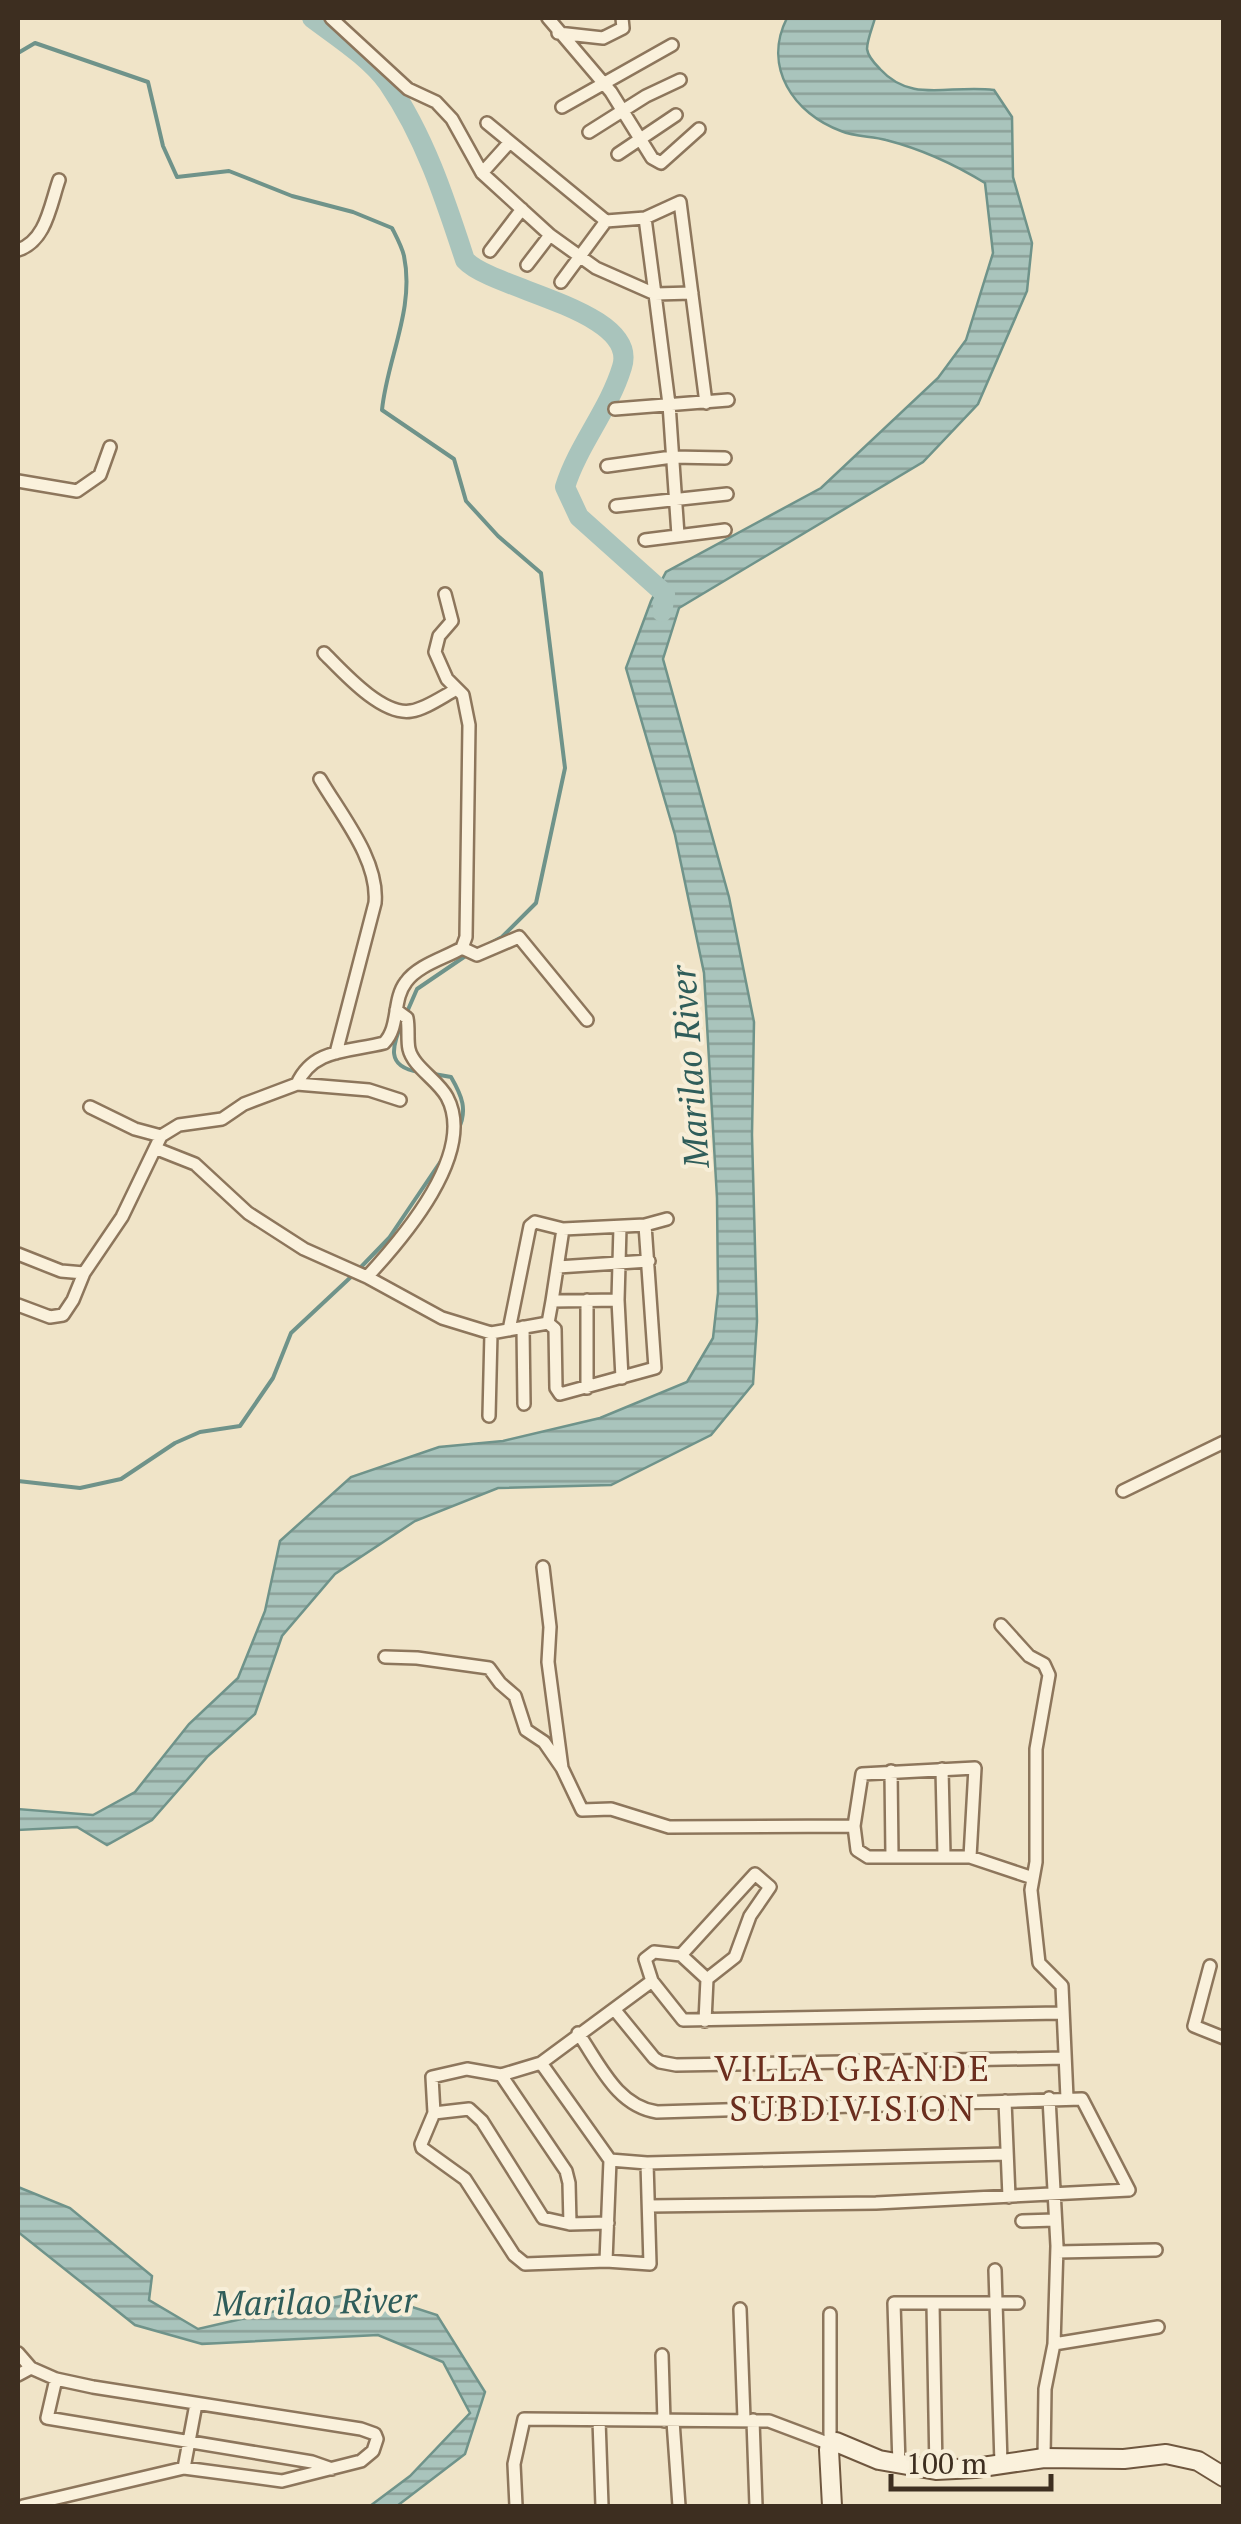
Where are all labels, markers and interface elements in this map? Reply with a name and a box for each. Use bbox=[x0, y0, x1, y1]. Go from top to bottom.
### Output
water label: Marilao River bbox=[659, 963, 719, 1171]
district label: VILLA GRANDE SUBDIVISION bbox=[714, 2045, 992, 2131]
water label: Marilao River bbox=[212, 2276, 418, 2326]
scale bar bbox=[891, 2429, 1051, 2491]
text: 100 m bbox=[906, 2443, 987, 2483]

